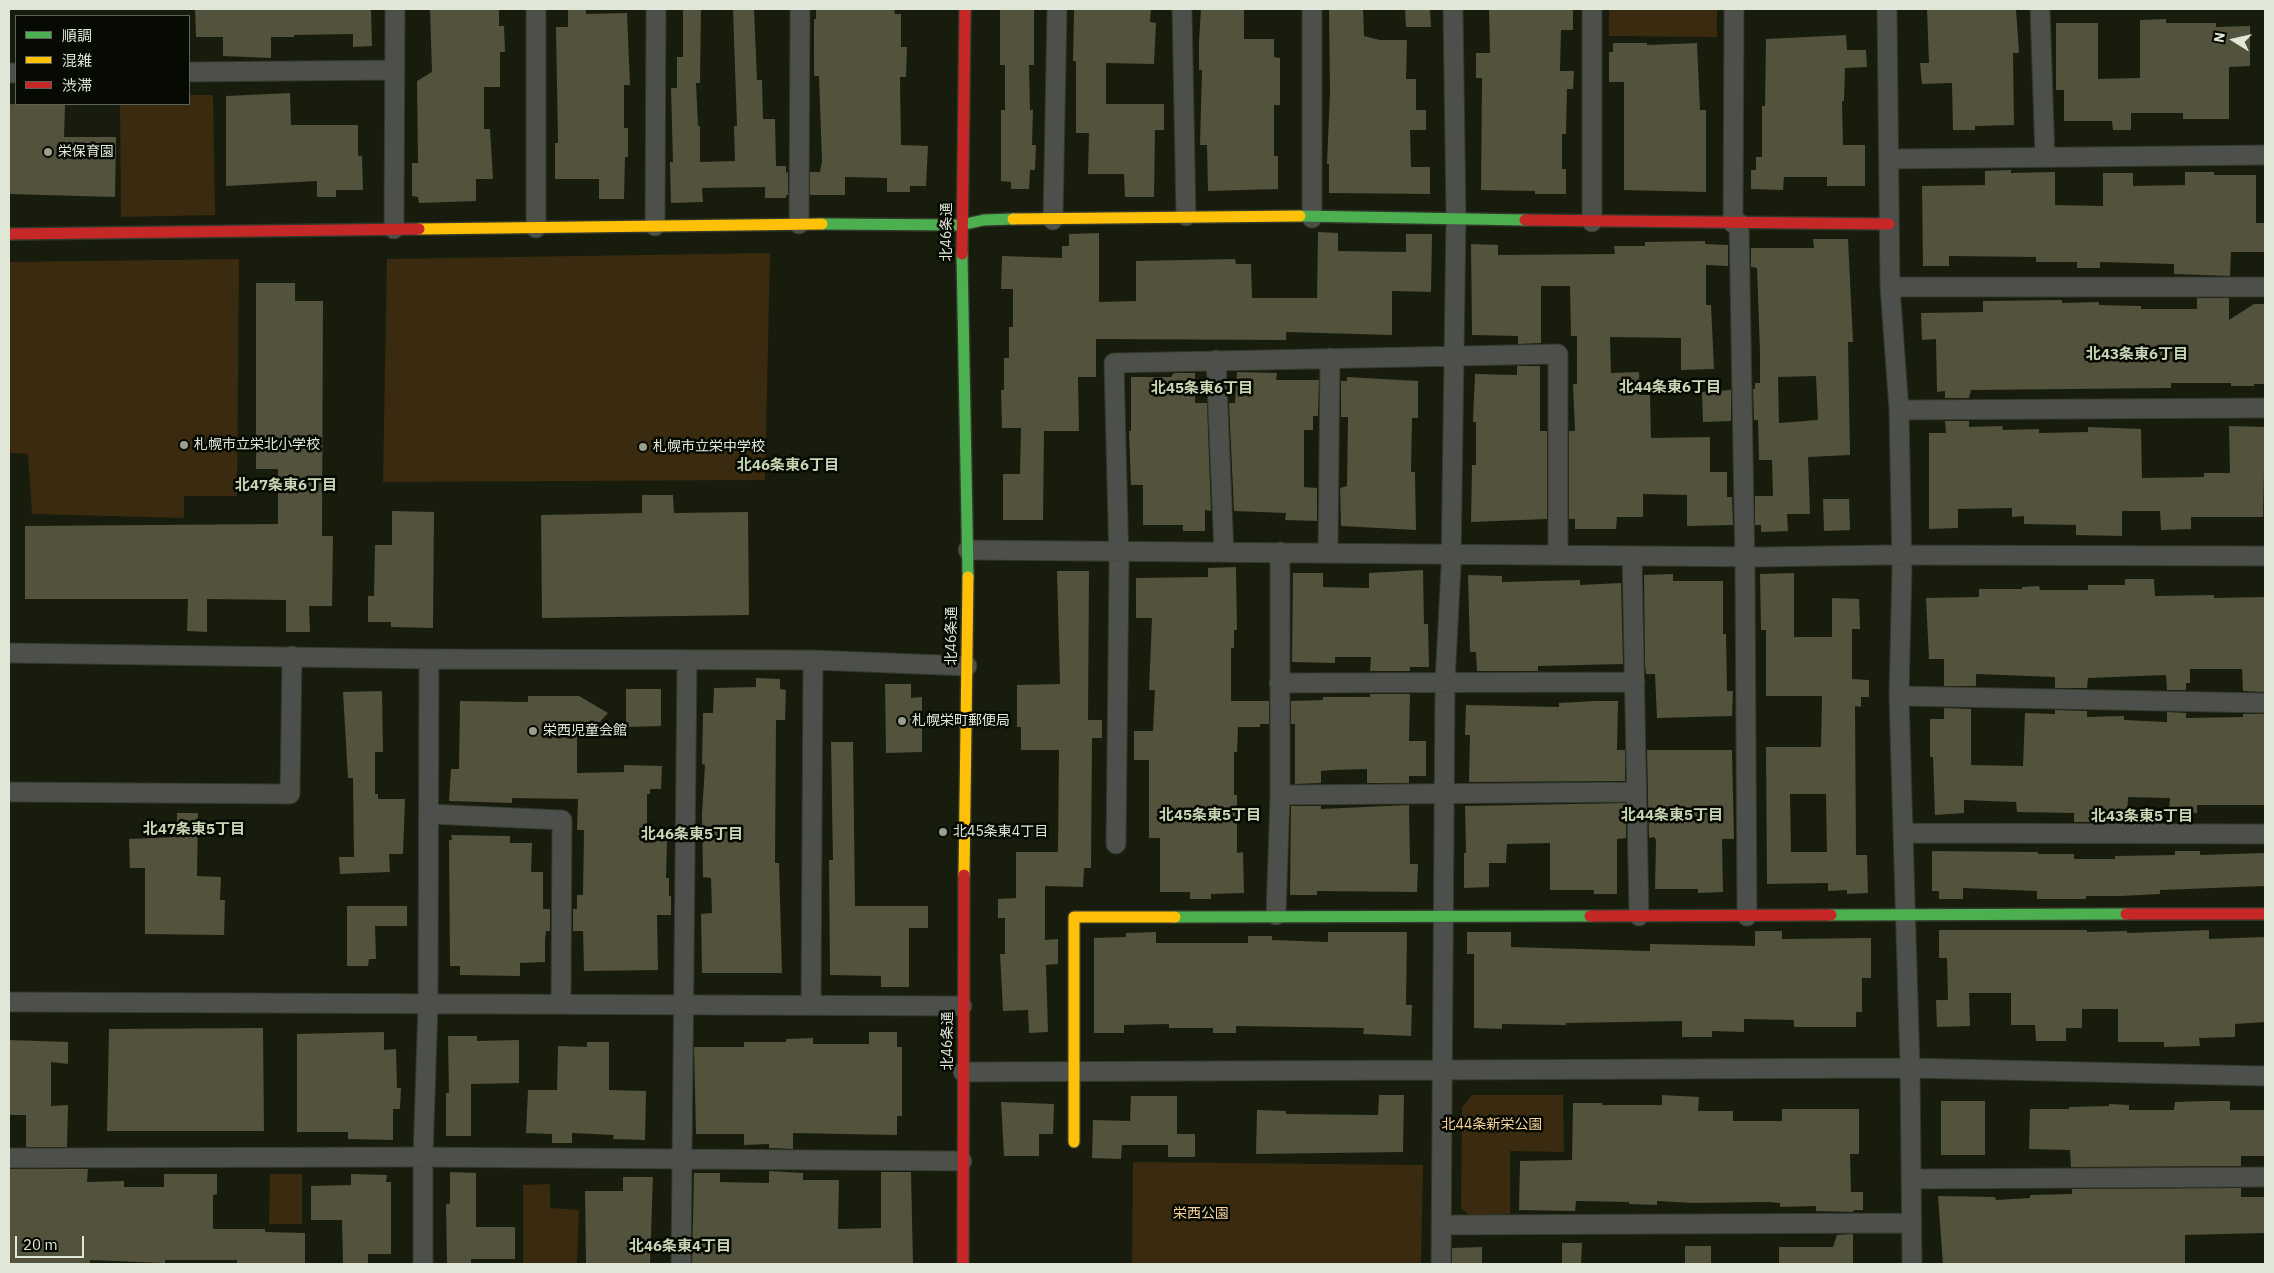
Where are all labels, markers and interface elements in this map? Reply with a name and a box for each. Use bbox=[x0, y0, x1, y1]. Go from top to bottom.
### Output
legend bbox=[15, 15, 190, 105]
north arrow bbox=[2209, 15, 2259, 65]
text: 順調 bbox=[62, 26, 92, 45]
text: N bbox=[2209, 31, 2229, 44]
text: 混雑 bbox=[62, 51, 92, 70]
text: 渋滞 bbox=[62, 76, 92, 95]
place label: 栄保育園 bbox=[58, 144, 114, 160]
marker: 栄保育園 bbox=[42, 146, 54, 158]
street label: 北46条通 bbox=[939, 203, 955, 261]
district label: 北43条東6丁目 bbox=[2086, 346, 2188, 364]
district label: 北44条東6丁目 bbox=[1619, 379, 1721, 397]
district label: 北45条東6丁目 bbox=[1151, 380, 1253, 398]
place label: 札幌市立栄北小学校 bbox=[194, 437, 320, 453]
marker: 札幌市立栄北小学校 bbox=[178, 439, 190, 451]
place label: 札幌市立栄中学校 bbox=[653, 439, 765, 455]
marker: 札幌市立栄中学校 bbox=[637, 441, 649, 453]
district label: 北46条東6丁目 bbox=[737, 457, 839, 475]
district label: 北47条東6丁目 bbox=[235, 477, 337, 495]
street label: 北46条通 bbox=[944, 607, 960, 665]
place label: 札幌栄町郵便局 bbox=[912, 713, 1010, 729]
marker: 札幌栄町郵便局 bbox=[896, 715, 908, 727]
place label: 栄西児童会館 bbox=[543, 723, 627, 739]
marker: 栄西児童会館 bbox=[527, 725, 539, 737]
district label: 北45条東5丁目 bbox=[1159, 807, 1261, 825]
district label: 北44条東5丁目 bbox=[1621, 807, 1723, 825]
district label: 北43条東5丁目 bbox=[2091, 808, 2193, 826]
district label: 北47条東5丁目 bbox=[143, 821, 245, 839]
place label: 北45条東4丁目 bbox=[953, 824, 1048, 840]
district label: 北46条東5丁目 bbox=[641, 826, 743, 844]
marker: 北45条東4丁目 bbox=[937, 826, 949, 838]
street label: 北46条通 bbox=[940, 1012, 956, 1070]
park label: 北44条新栄公園 bbox=[1442, 1117, 1542, 1133]
park label: 栄西公園 bbox=[1173, 1206, 1229, 1222]
scale bar bbox=[18, 1226, 86, 1258]
text: 20 m bbox=[23, 1235, 58, 1254]
district label: 北46条東4丁目 bbox=[629, 1238, 731, 1256]

